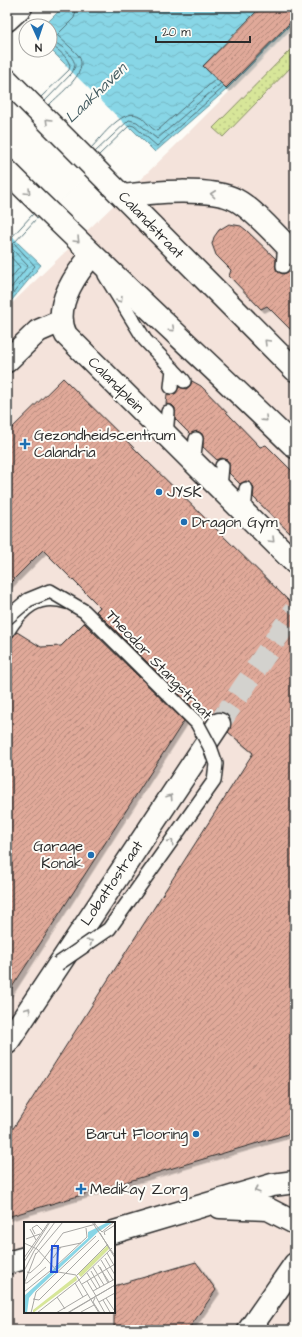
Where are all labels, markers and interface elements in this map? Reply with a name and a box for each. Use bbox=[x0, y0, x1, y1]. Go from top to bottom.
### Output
north arrow bbox=[18, 18, 58, 58]
scale bar bbox=[156, 18, 250, 44]
text: 20 m bbox=[162, 24, 191, 41]
text: N bbox=[35, 40, 42, 55]
water label: Laakhaven bbox=[60, 57, 133, 128]
one-way arrow bbox=[45, 118, 53, 126]
one-way arrow bbox=[23, 187, 31, 195]
street label: Calandstraat bbox=[113, 187, 189, 263]
one-way arrow bbox=[210, 190, 216, 199]
one-way arrow bbox=[72, 235, 80, 243]
one-way arrow bbox=[116, 296, 123, 303]
one-way arrow bbox=[167, 324, 174, 331]
one-way arrow bbox=[264, 339, 272, 347]
street label: Calandplein bbox=[83, 352, 149, 418]
one-way arrow bbox=[260, 414, 268, 422]
place label: Gezondheidscentrum Calandria bbox=[34, 425, 176, 463]
marker: Gezondheidscentrum Calandria bbox=[19, 438, 31, 450]
place label: JYSK bbox=[167, 482, 202, 503]
marker: JYSK bbox=[154, 487, 164, 497]
place label: Dragon Gym bbox=[192, 512, 278, 534]
marker: Dragon Gym bbox=[179, 517, 189, 527]
one-way arrow bbox=[267, 535, 275, 543]
street label: Theodor Stangstraat bbox=[100, 605, 217, 725]
one-way arrow bbox=[165, 794, 173, 801]
place label: Garage Konak bbox=[33, 836, 83, 874]
street label: Lobattostraat bbox=[76, 836, 148, 930]
one-way arrow bbox=[166, 839, 174, 846]
marker: Garage Konak bbox=[86, 850, 96, 860]
one-way arrow bbox=[86, 939, 93, 947]
one-way arrow bbox=[23, 1007, 31, 1014]
place label: Barut Flooring bbox=[86, 1124, 188, 1146]
marker: Barut Flooring bbox=[191, 1129, 201, 1139]
place label: Medikay Zorg bbox=[90, 1179, 188, 1201]
marker: Medikay Zorg bbox=[75, 1183, 87, 1195]
one-way arrow bbox=[254, 1185, 261, 1194]
inset map bbox=[24, 1222, 115, 1313]

